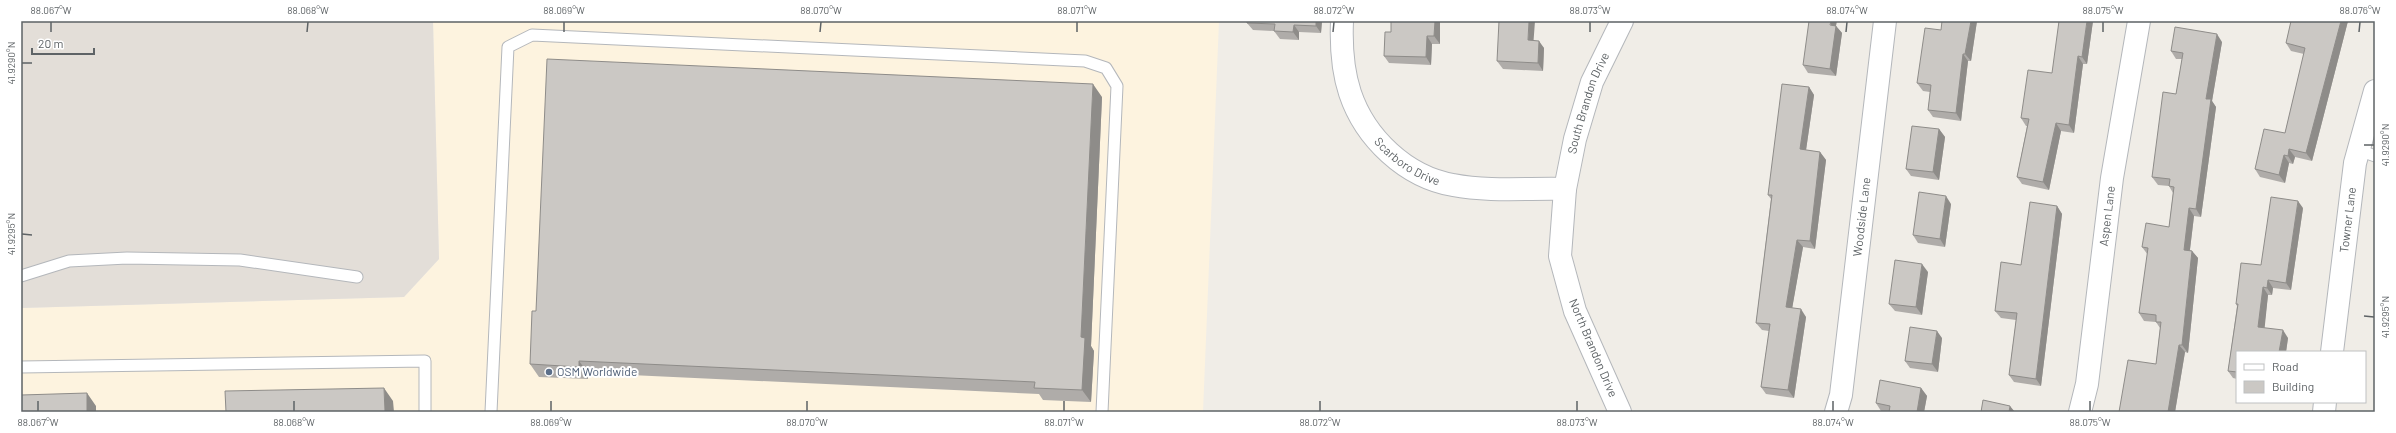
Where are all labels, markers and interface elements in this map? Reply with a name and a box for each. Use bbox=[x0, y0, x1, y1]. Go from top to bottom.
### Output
text: 88.067°W bbox=[31, 4, 72, 16]
text: 88.068°W bbox=[287, 4, 329, 16]
text: 88.069°W bbox=[543, 4, 585, 16]
text: 88.070°W bbox=[800, 4, 842, 16]
text: 88.071°W bbox=[1057, 4, 1097, 16]
text: 88.072°W bbox=[1313, 4, 1355, 16]
text: 88.073°W bbox=[1570, 4, 1611, 16]
text: 88.074°W bbox=[1826, 4, 1868, 16]
text: 88.075°W bbox=[2083, 4, 2124, 16]
text: 88.076°W bbox=[2340, 4, 2381, 16]
scale bar bbox=[32, 30, 94, 56]
text: 20 m bbox=[38, 36, 64, 50]
text: 41.9290°N bbox=[5, 42, 17, 84]
street label: South Brandon Drive bbox=[1564, 50, 1611, 155]
text: 41.9290°N bbox=[2379, 124, 2391, 166]
street label: Scarboro Drive bbox=[1372, 134, 1442, 188]
street label: Woodside Lane bbox=[1849, 176, 1873, 257]
street label: Aspen Lane bbox=[2096, 185, 2117, 247]
street label: Towner Lane bbox=[2336, 186, 2358, 254]
text: 41.9295°N bbox=[5, 213, 17, 255]
street label: North Brandon Drive bbox=[1567, 296, 1621, 399]
text: 41.9295°N bbox=[2379, 296, 2391, 338]
legend bbox=[2236, 351, 2366, 403]
text: Road bbox=[2272, 359, 2299, 373]
place label: OSM Worldwide bbox=[557, 364, 637, 378]
marker: OSM Worldwide bbox=[544, 367, 554, 377]
text: Building bbox=[2272, 379, 2314, 393]
text: 88.067°W bbox=[18, 416, 59, 428]
text: 88.068°W bbox=[273, 416, 315, 428]
text: 88.069°W bbox=[530, 416, 572, 428]
text: 88.070°W bbox=[786, 416, 828, 428]
text: 88.071°W bbox=[1044, 416, 1084, 428]
text: 88.072°W bbox=[1299, 416, 1341, 428]
text: 88.073°W bbox=[1557, 416, 1598, 428]
text: 88.074°W bbox=[1812, 416, 1854, 428]
text: 88.075°W bbox=[2070, 416, 2111, 428]

